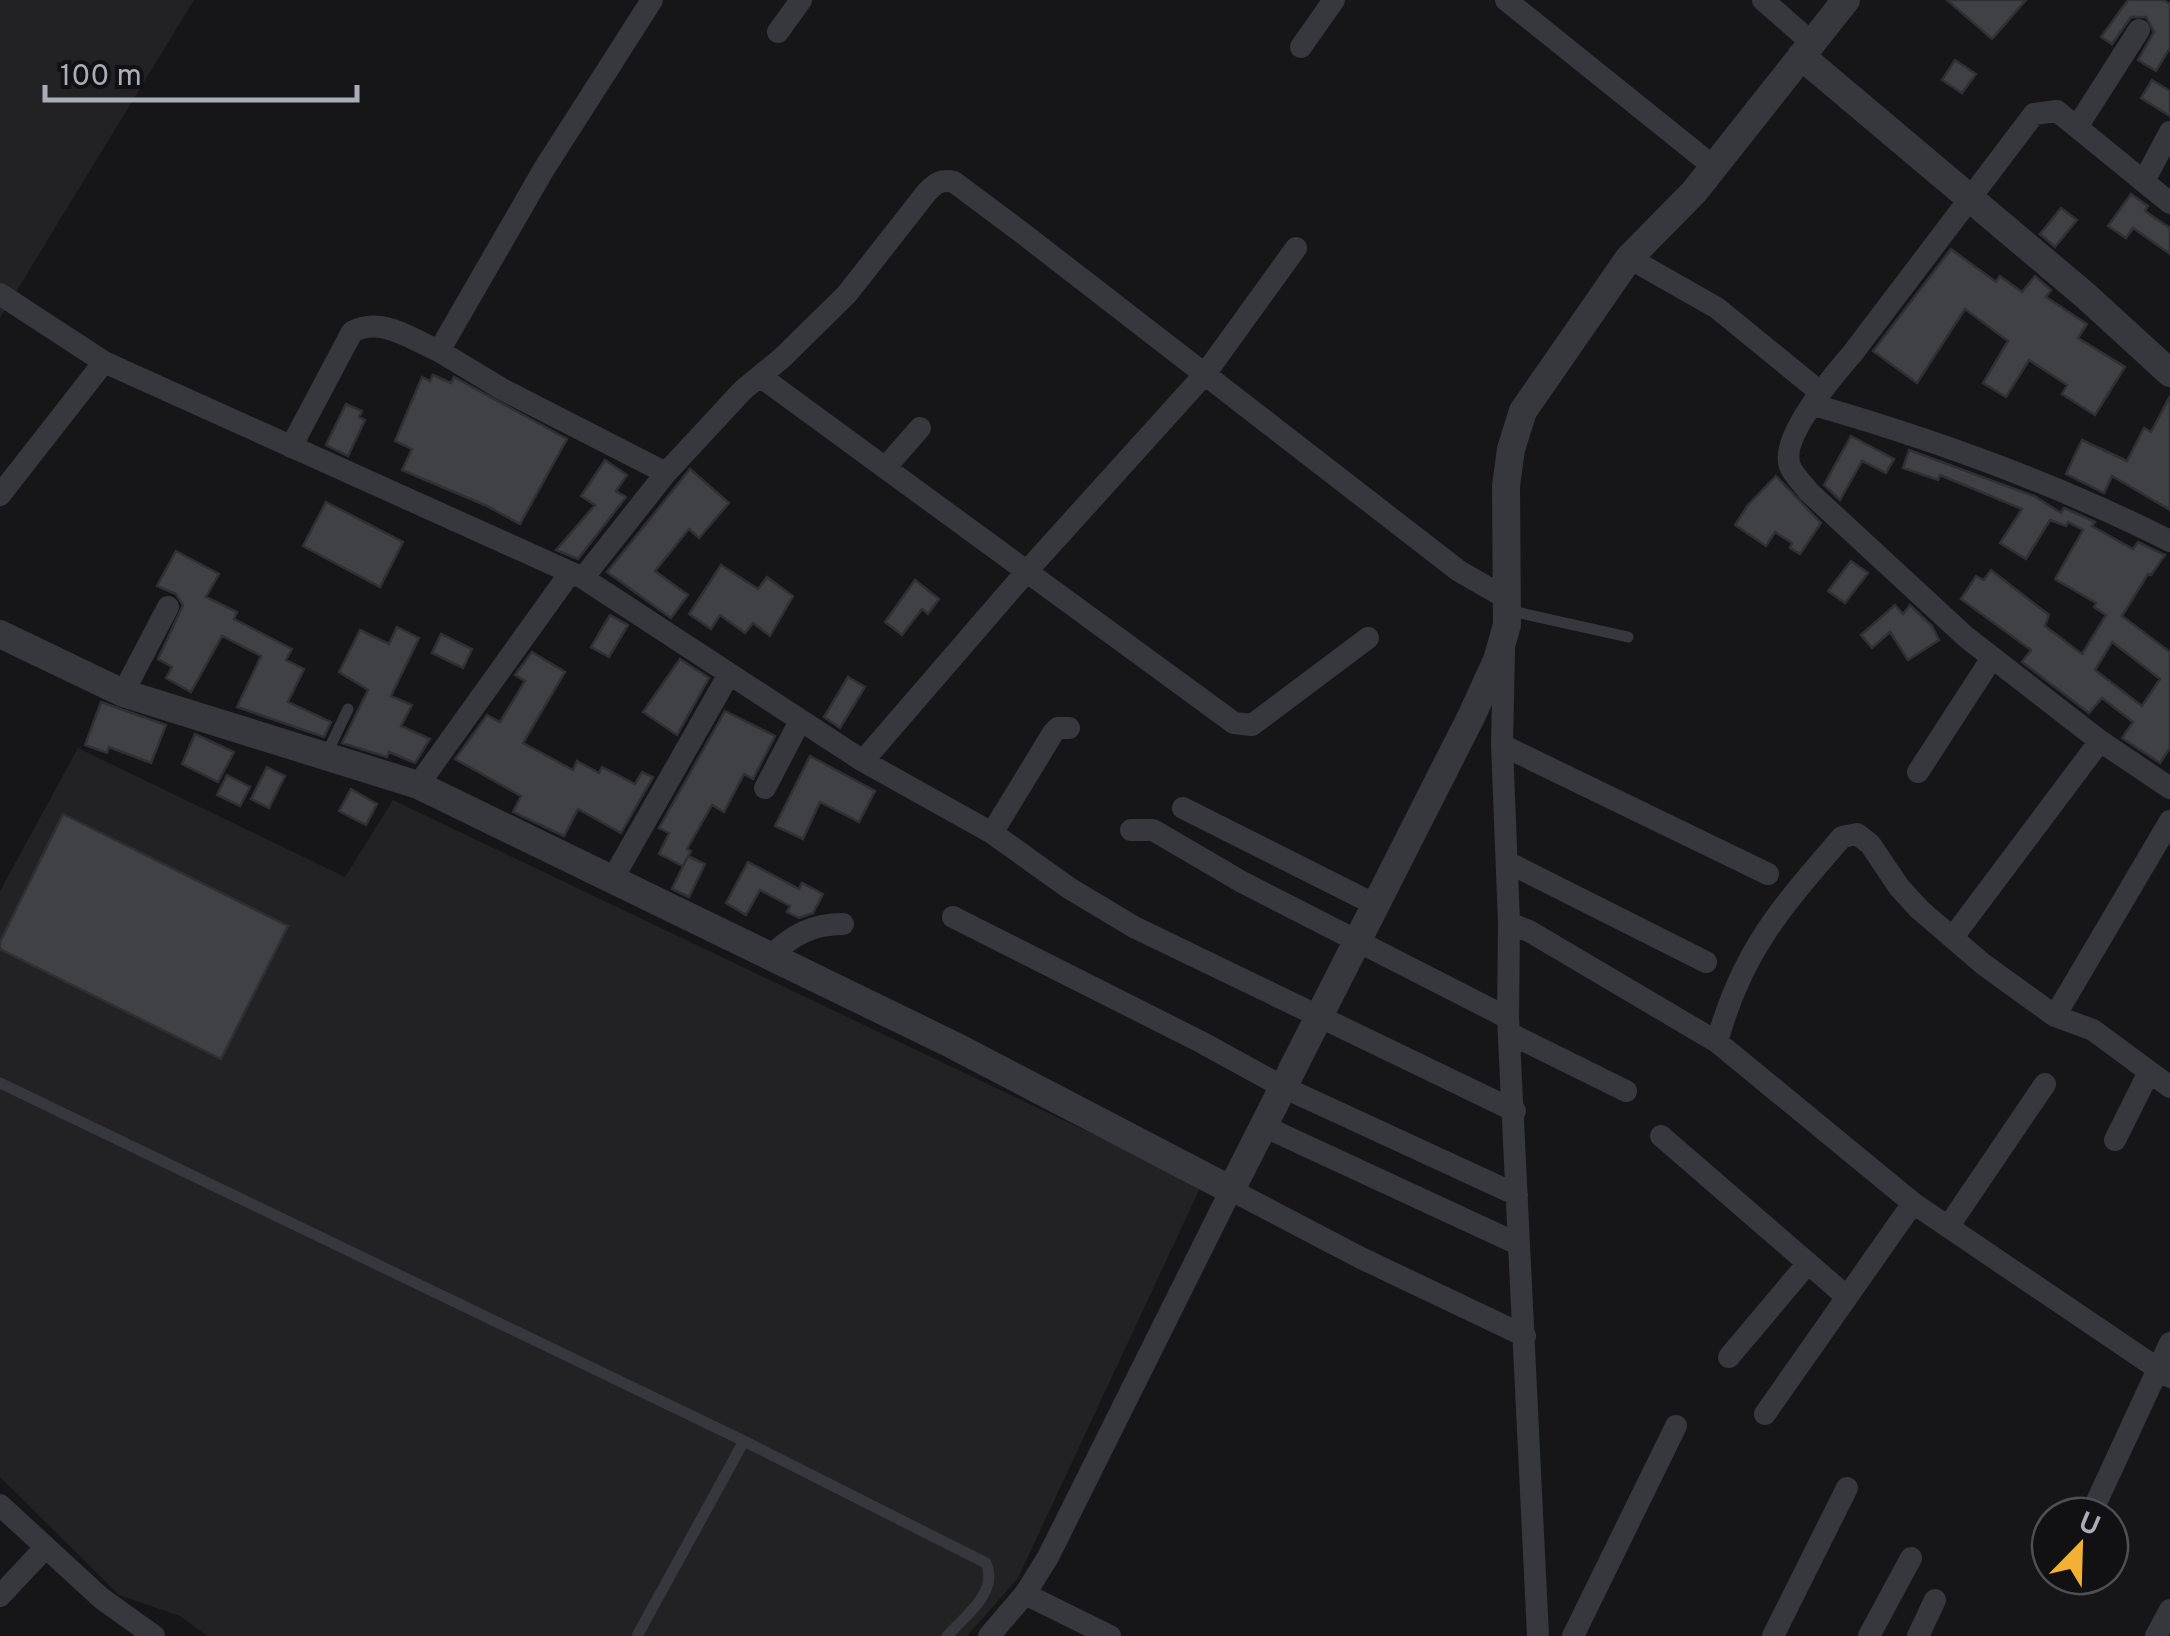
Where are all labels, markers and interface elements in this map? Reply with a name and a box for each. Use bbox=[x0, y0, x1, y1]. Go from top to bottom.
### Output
scale bar bbox=[45, 40, 358, 102]
text: 100 m bbox=[60, 59, 142, 96]
north arrow bbox=[2030, 1496, 2130, 1596]
text: U bbox=[2072, 1505, 2105, 1546]

